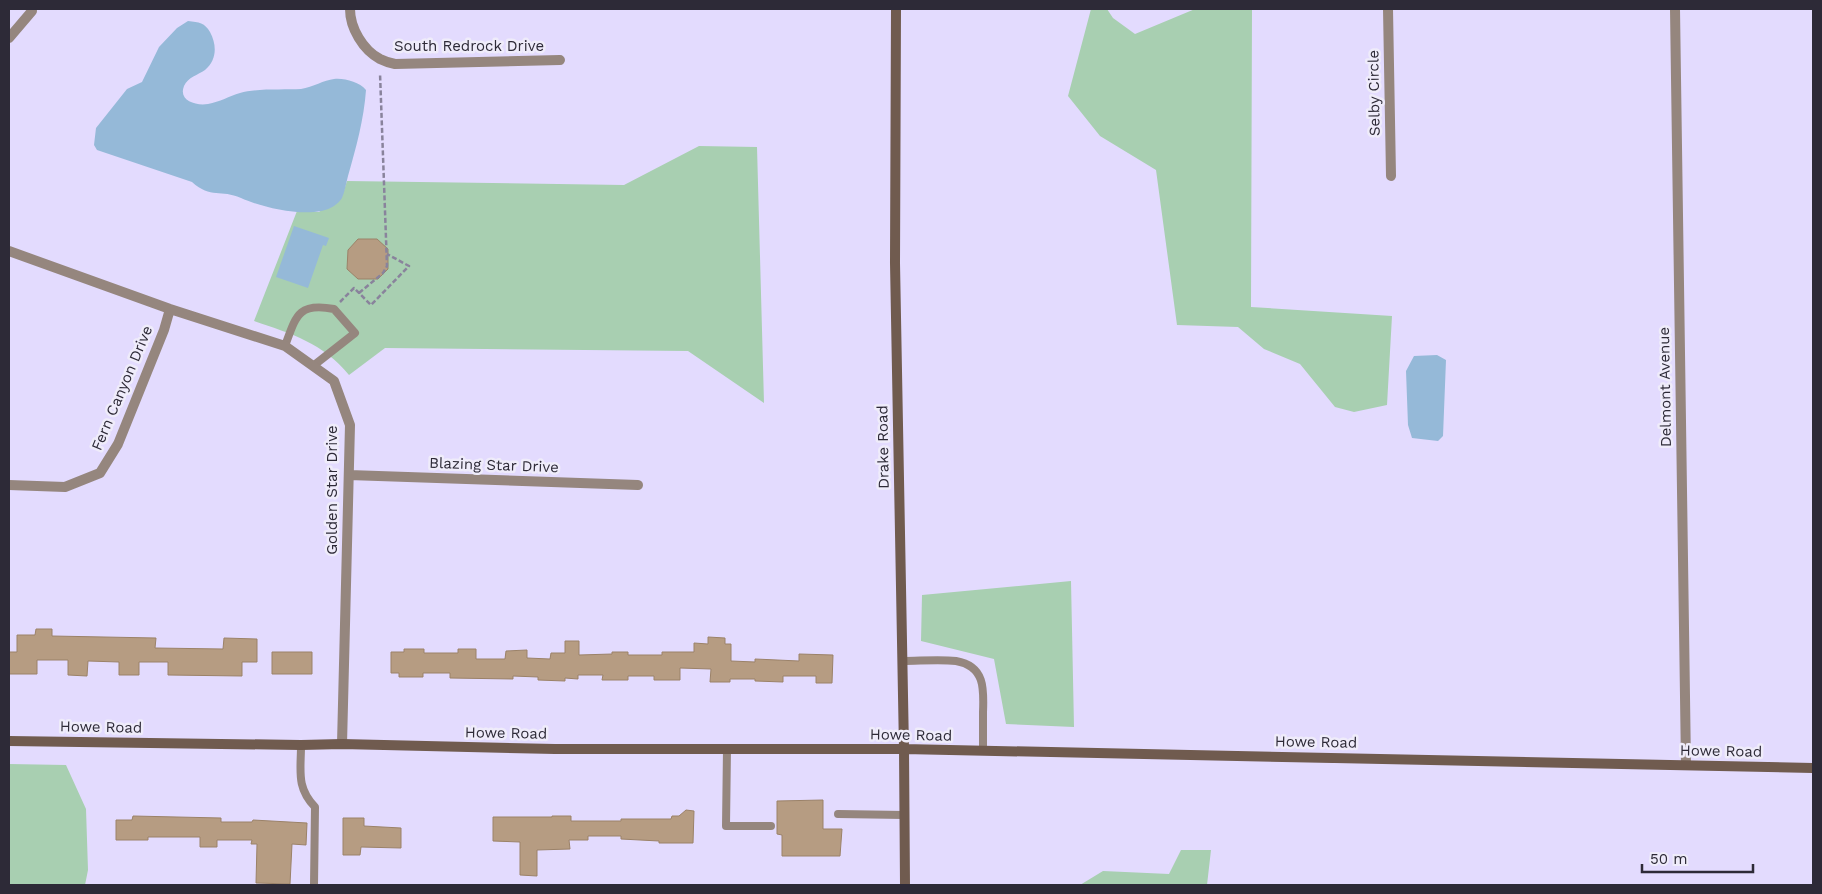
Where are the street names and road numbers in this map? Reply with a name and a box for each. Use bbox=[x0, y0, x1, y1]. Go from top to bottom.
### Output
street label: South Redrock Drive bbox=[394, 37, 544, 55]
street label: Selby Circle bbox=[1364, 50, 1384, 136]
street label: Fern Canyon Drive bbox=[88, 323, 156, 453]
street label: Delmont Avenue bbox=[1655, 327, 1675, 447]
street label: Drake Road bbox=[873, 405, 893, 489]
street label: Golden Star Drive bbox=[323, 425, 341, 555]
street label: Blazing Star Drive bbox=[429, 454, 559, 476]
street label: Howe Road bbox=[60, 717, 142, 737]
street label: Howe Road bbox=[465, 723, 547, 743]
street label: Howe Road bbox=[870, 725, 952, 745]
street label: Howe Road bbox=[1275, 732, 1357, 752]
street label: Howe Road bbox=[1680, 741, 1762, 761]

